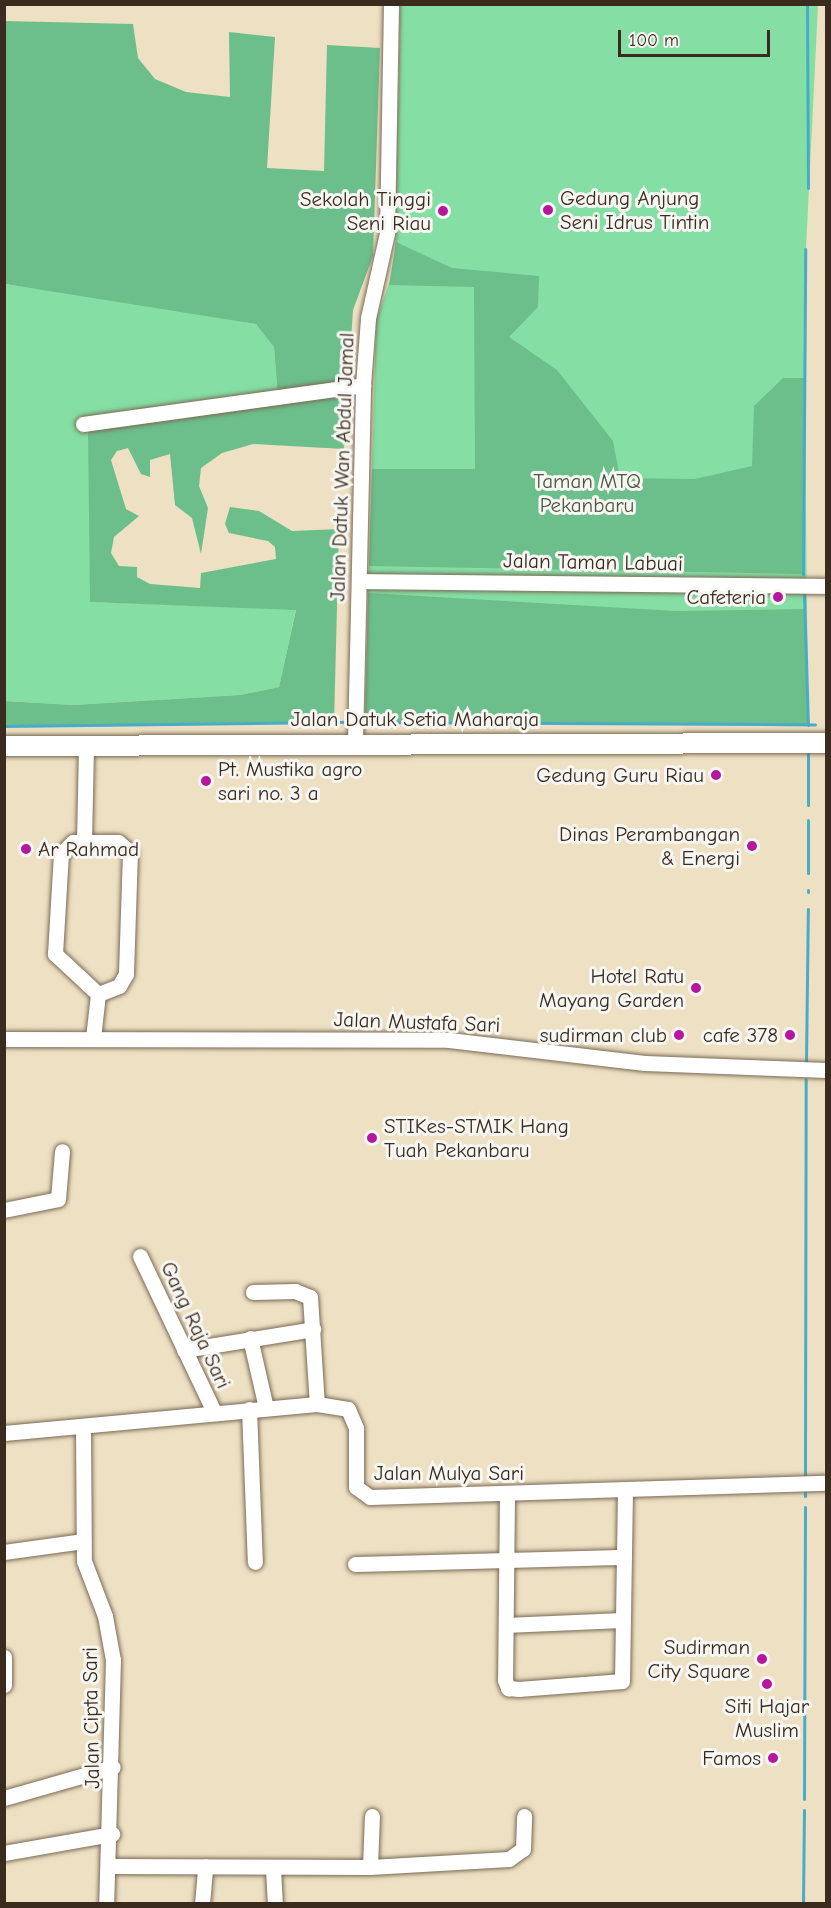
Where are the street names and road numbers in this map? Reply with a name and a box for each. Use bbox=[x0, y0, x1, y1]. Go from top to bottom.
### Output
street label: Jalan Datuk Wan Abdul Jamal bbox=[325, 332, 359, 602]
street label: Jalan Taman Labuai bbox=[503, 548, 683, 576]
street label: Jalan Datuk Setia Maharaja bbox=[291, 706, 539, 732]
street label: Jalan Mustafa Sari bbox=[333, 1006, 501, 1038]
street label: Gang Raja Sari bbox=[156, 1258, 236, 1392]
street label: Jalan Mulya Sari bbox=[374, 1460, 524, 1486]
street label: Jalan Cipta Sari bbox=[77, 1647, 105, 1789]

